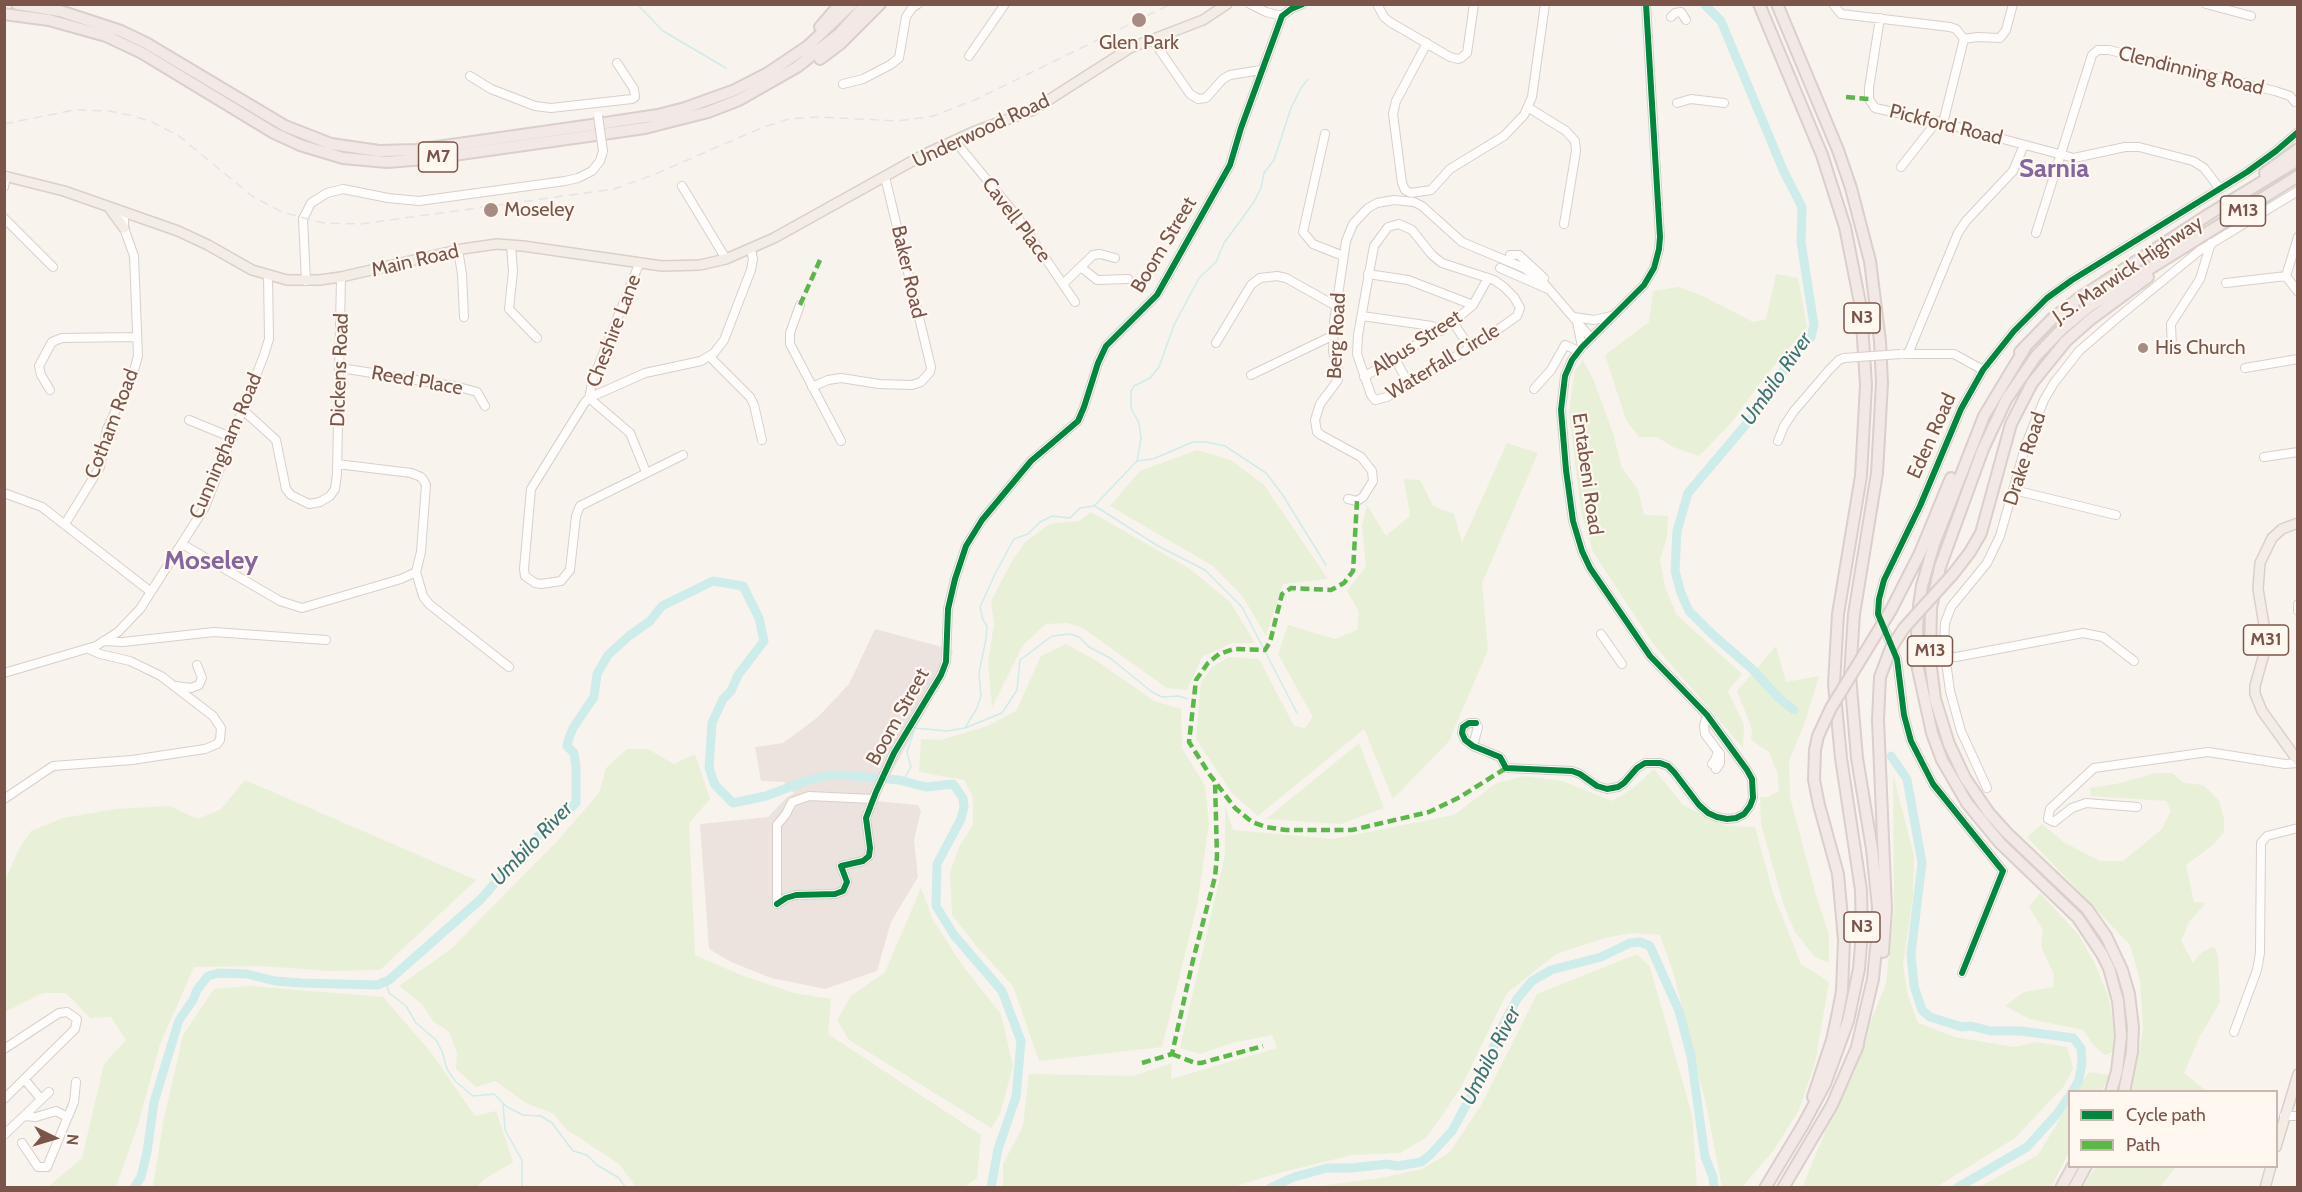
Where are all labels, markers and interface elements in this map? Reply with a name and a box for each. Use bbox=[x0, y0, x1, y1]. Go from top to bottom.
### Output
marker: Glen Park bbox=[1130, 11, 1148, 29]
place label: Glen Park bbox=[1099, 31, 1179, 55]
street label: Clendinning Road bbox=[2116, 41, 2266, 101]
street label: Underwood Road bbox=[909, 89, 1053, 173]
street label: Pickford Road bbox=[1887, 99, 2005, 151]
road number: M7 bbox=[418, 142, 458, 172]
district label: Sarnia bbox=[2019, 153, 2089, 185]
street label: Cavell Place bbox=[976, 173, 1056, 267]
street label: Boom Street bbox=[1126, 193, 1202, 297]
road number: M13 bbox=[2220, 196, 2266, 226]
place label: Moseley bbox=[504, 198, 574, 222]
marker: Moseley bbox=[482, 201, 500, 219]
street label: J.S. Marwick Highway bbox=[2049, 211, 2207, 329]
street label: Baker Road bbox=[886, 223, 930, 321]
street label: Main Road bbox=[369, 239, 461, 283]
street label: Cheshire Lane bbox=[582, 271, 646, 391]
street label: Berg Road bbox=[1323, 292, 1351, 380]
road number: N3 bbox=[1844, 303, 1880, 333]
street label: Albus Street bbox=[1367, 305, 1467, 381]
street label: Dickens Road bbox=[326, 313, 354, 427]
street label: Waterfall Circle bbox=[1382, 319, 1504, 405]
water label: Umbilo River bbox=[1736, 328, 1818, 430]
place label: His Church bbox=[2155, 336, 2246, 360]
marker: His Church bbox=[2136, 341, 2150, 355]
street label: Reed Place bbox=[369, 361, 465, 401]
street label: Cotham Road bbox=[80, 366, 144, 482]
street label: Cunningham Road bbox=[184, 369, 268, 523]
street label: Eden Road bbox=[1902, 389, 1962, 483]
street label: Drake Road bbox=[1999, 409, 2051, 509]
street label: Entabeni Road bbox=[1567, 411, 1607, 537]
district label: Moseley bbox=[164, 545, 258, 577]
road number: M31 bbox=[2244, 625, 2288, 655]
road number: M13 bbox=[1908, 636, 1952, 666]
street label: Boom Street bbox=[861, 664, 935, 770]
water label: Umbilo River bbox=[486, 797, 578, 891]
road number: N3 bbox=[1844, 912, 1880, 942]
water label: Umbilo River bbox=[1455, 1002, 1527, 1110]
legend bbox=[2068, 1090, 2278, 1168]
text: Cycle path bbox=[2126, 1104, 2206, 1126]
north arrow bbox=[24, 1108, 84, 1168]
text: N bbox=[62, 1133, 82, 1146]
text: Path bbox=[2126, 1134, 2160, 1156]

